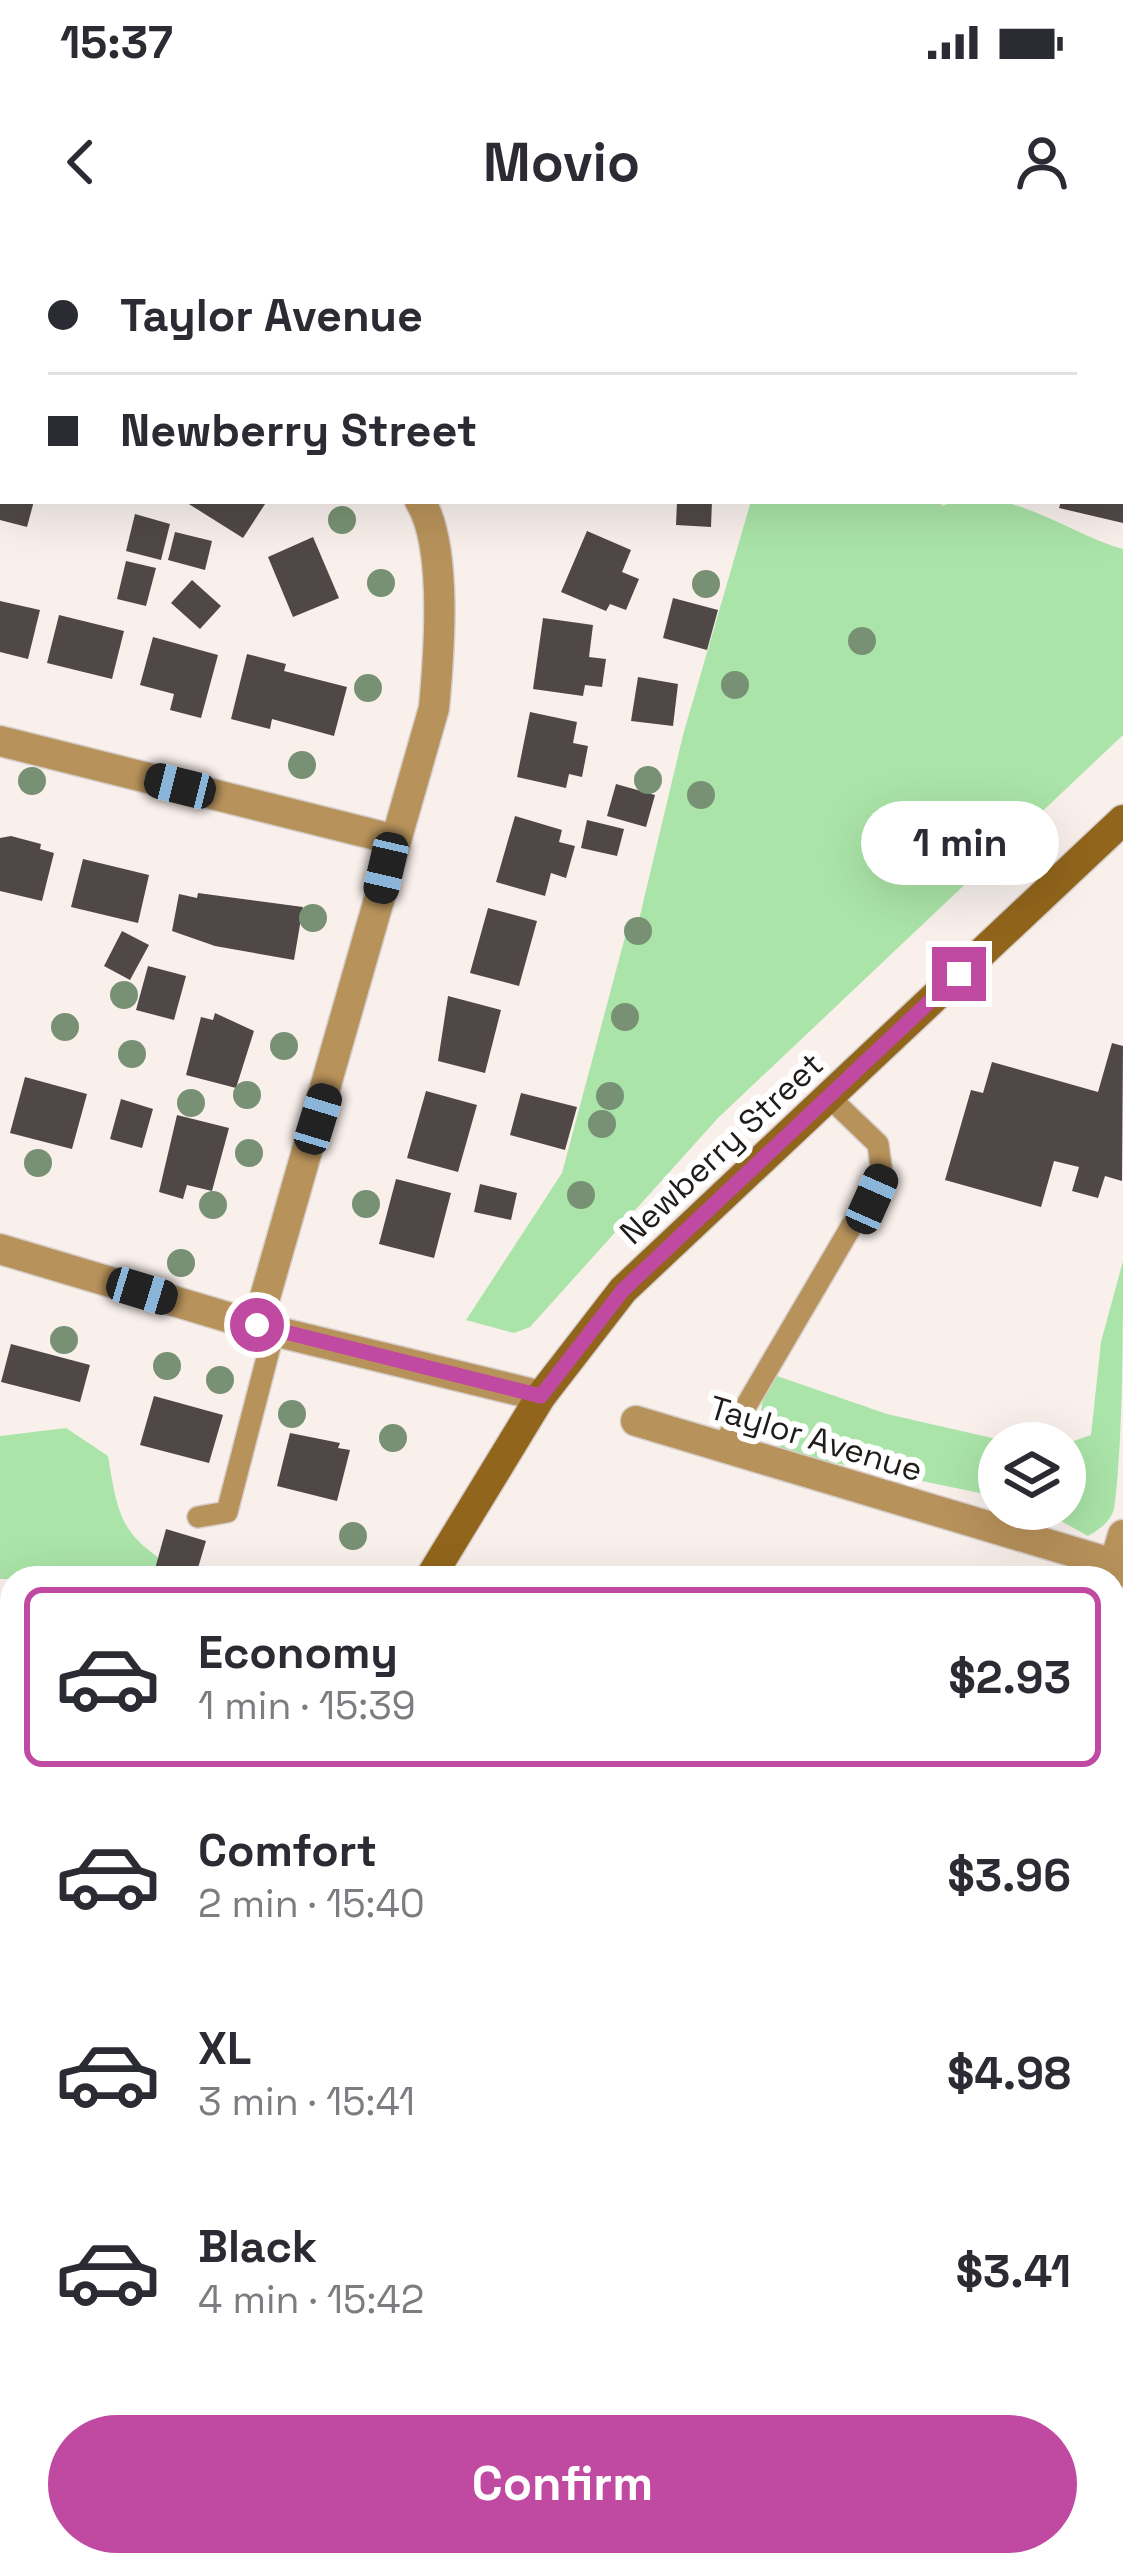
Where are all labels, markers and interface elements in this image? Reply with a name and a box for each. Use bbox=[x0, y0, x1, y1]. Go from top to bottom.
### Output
text: 15:37 bbox=[60, 14, 173, 71]
text: Movio bbox=[483, 128, 640, 197]
icon: back bbox=[48, 129, 114, 195]
icon: person bbox=[1009, 129, 1075, 195]
text: Taylor Avenue bbox=[120, 287, 423, 344]
text: Newberry Street bbox=[120, 402, 477, 459]
car bbox=[141, 760, 219, 812]
callout: 1 min bbox=[860, 800, 1058, 884]
text: 1 min bbox=[912, 818, 1008, 867]
car bbox=[360, 829, 412, 907]
route end bbox=[932, 947, 986, 1001]
street label: Newberry Street bbox=[611, 1044, 832, 1254]
car bbox=[290, 1079, 346, 1159]
car bbox=[841, 1159, 903, 1239]
car bbox=[102, 1263, 182, 1319]
route start bbox=[230, 1298, 284, 1352]
street label: Taylor Avenue bbox=[704, 1387, 927, 1491]
map controls bbox=[978, 1422, 1086, 1530]
button: layers bbox=[978, 1422, 1086, 1530]
icon: car bbox=[54, 1623, 162, 1731]
text: Economy bbox=[198, 1624, 398, 1681]
text: $2.93 bbox=[949, 1649, 1071, 1706]
text: 1 min · 15:39 bbox=[198, 1681, 416, 1730]
icon: car bbox=[54, 1821, 162, 1929]
text: Comfort bbox=[198, 1822, 377, 1879]
text: $3.96 bbox=[947, 1847, 1071, 1904]
text: 2 min · 15:40 bbox=[198, 1879, 425, 1928]
icon: car bbox=[54, 2019, 162, 2127]
text: XL bbox=[198, 2020, 251, 2077]
text: $4.98 bbox=[947, 2045, 1071, 2102]
text: 3 min · 15:41 bbox=[198, 2077, 415, 2126]
icon: car bbox=[54, 2217, 162, 2325]
text: Black bbox=[198, 2218, 317, 2275]
text: $3.41 bbox=[956, 2243, 1071, 2300]
text: 4 min · 15:42 bbox=[198, 2275, 424, 2324]
button: Confirm bbox=[48, 2415, 1077, 2553]

